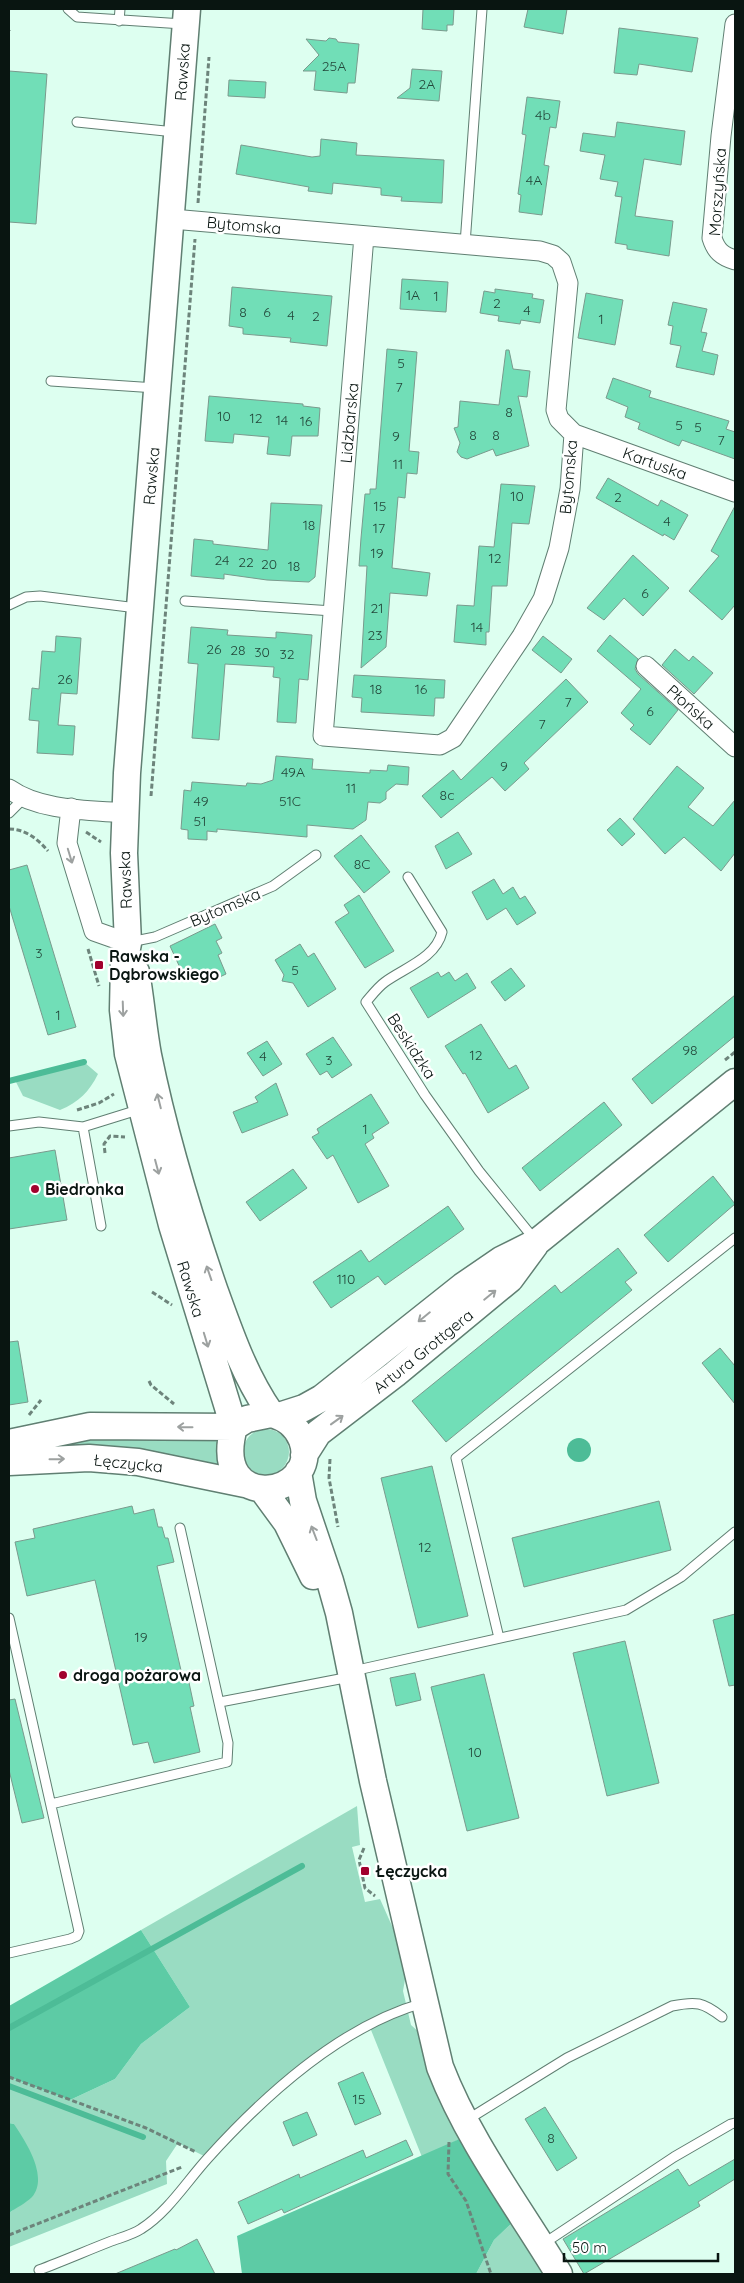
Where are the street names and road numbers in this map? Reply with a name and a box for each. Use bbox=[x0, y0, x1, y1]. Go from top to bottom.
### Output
street label: Rawska bbox=[170, 42, 194, 102]
street label: Morszyńska bbox=[704, 147, 730, 237]
street label: Bytomska bbox=[206, 212, 282, 238]
street label: Lidzbarska bbox=[336, 382, 362, 464]
street label: Bytomska bbox=[555, 439, 581, 515]
street label: Kartuska bbox=[620, 442, 690, 484]
street label: Rawska bbox=[139, 446, 163, 506]
street label: Płońska bbox=[663, 680, 719, 734]
street label: Rawska bbox=[114, 851, 136, 909]
street label: Bytomska bbox=[187, 883, 263, 931]
street label: Beskidzka bbox=[383, 1009, 441, 1083]
street label: Rawska bbox=[173, 1258, 209, 1320]
street label: Artura Grottgera bbox=[369, 1305, 477, 1397]
street label: Łęczycka bbox=[92, 1449, 164, 1477]

